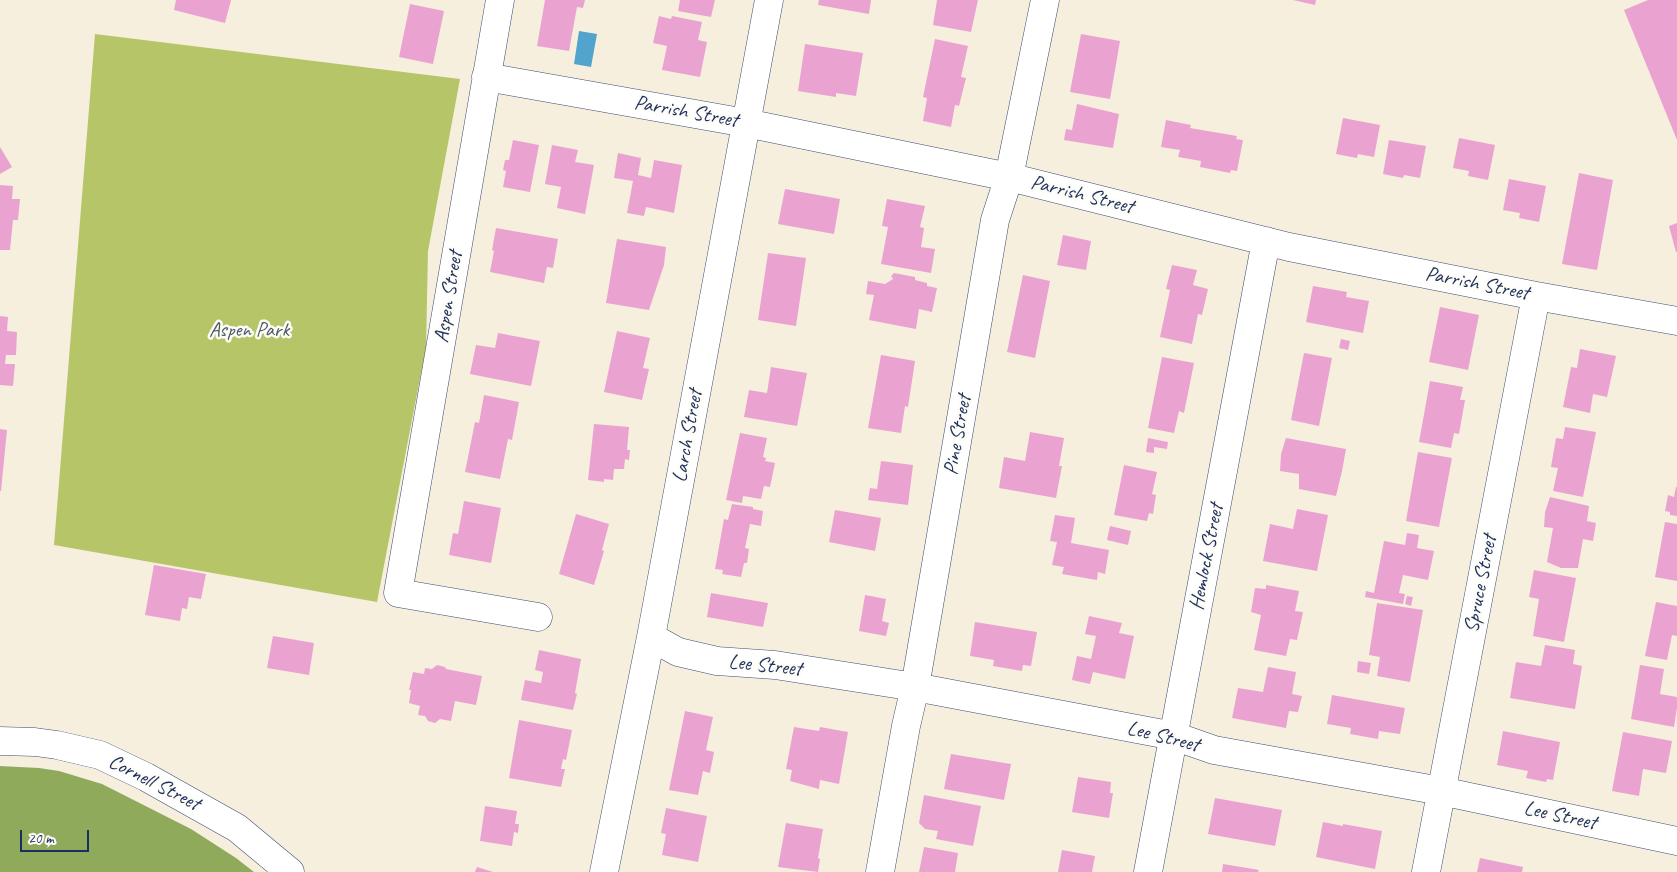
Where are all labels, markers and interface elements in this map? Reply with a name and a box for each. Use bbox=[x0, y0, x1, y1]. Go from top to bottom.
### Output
street label: Parrish Street bbox=[632, 90, 740, 134]
street label: Parrish Street bbox=[1028, 170, 1136, 220]
street label: Aspen Street bbox=[429, 249, 469, 345]
street label: Parrish Street bbox=[1423, 262, 1531, 306]
park label: Aspen Park bbox=[209, 317, 289, 343]
street label: Larch Street bbox=[667, 388, 709, 484]
street label: Pine Street bbox=[939, 393, 977, 477]
street label: Hemlock Street bbox=[1184, 502, 1230, 612]
street label: Spruce Street bbox=[1459, 533, 1503, 635]
street label: Lee Street bbox=[727, 650, 803, 682]
street label: Lee Street bbox=[1124, 716, 1202, 758]
street label: Cornell Street bbox=[104, 749, 204, 817]
street label: Lee Street bbox=[1521, 796, 1599, 836]
scale bar bbox=[22, 820, 91, 852]
text: 20 m bbox=[28, 829, 54, 848]

